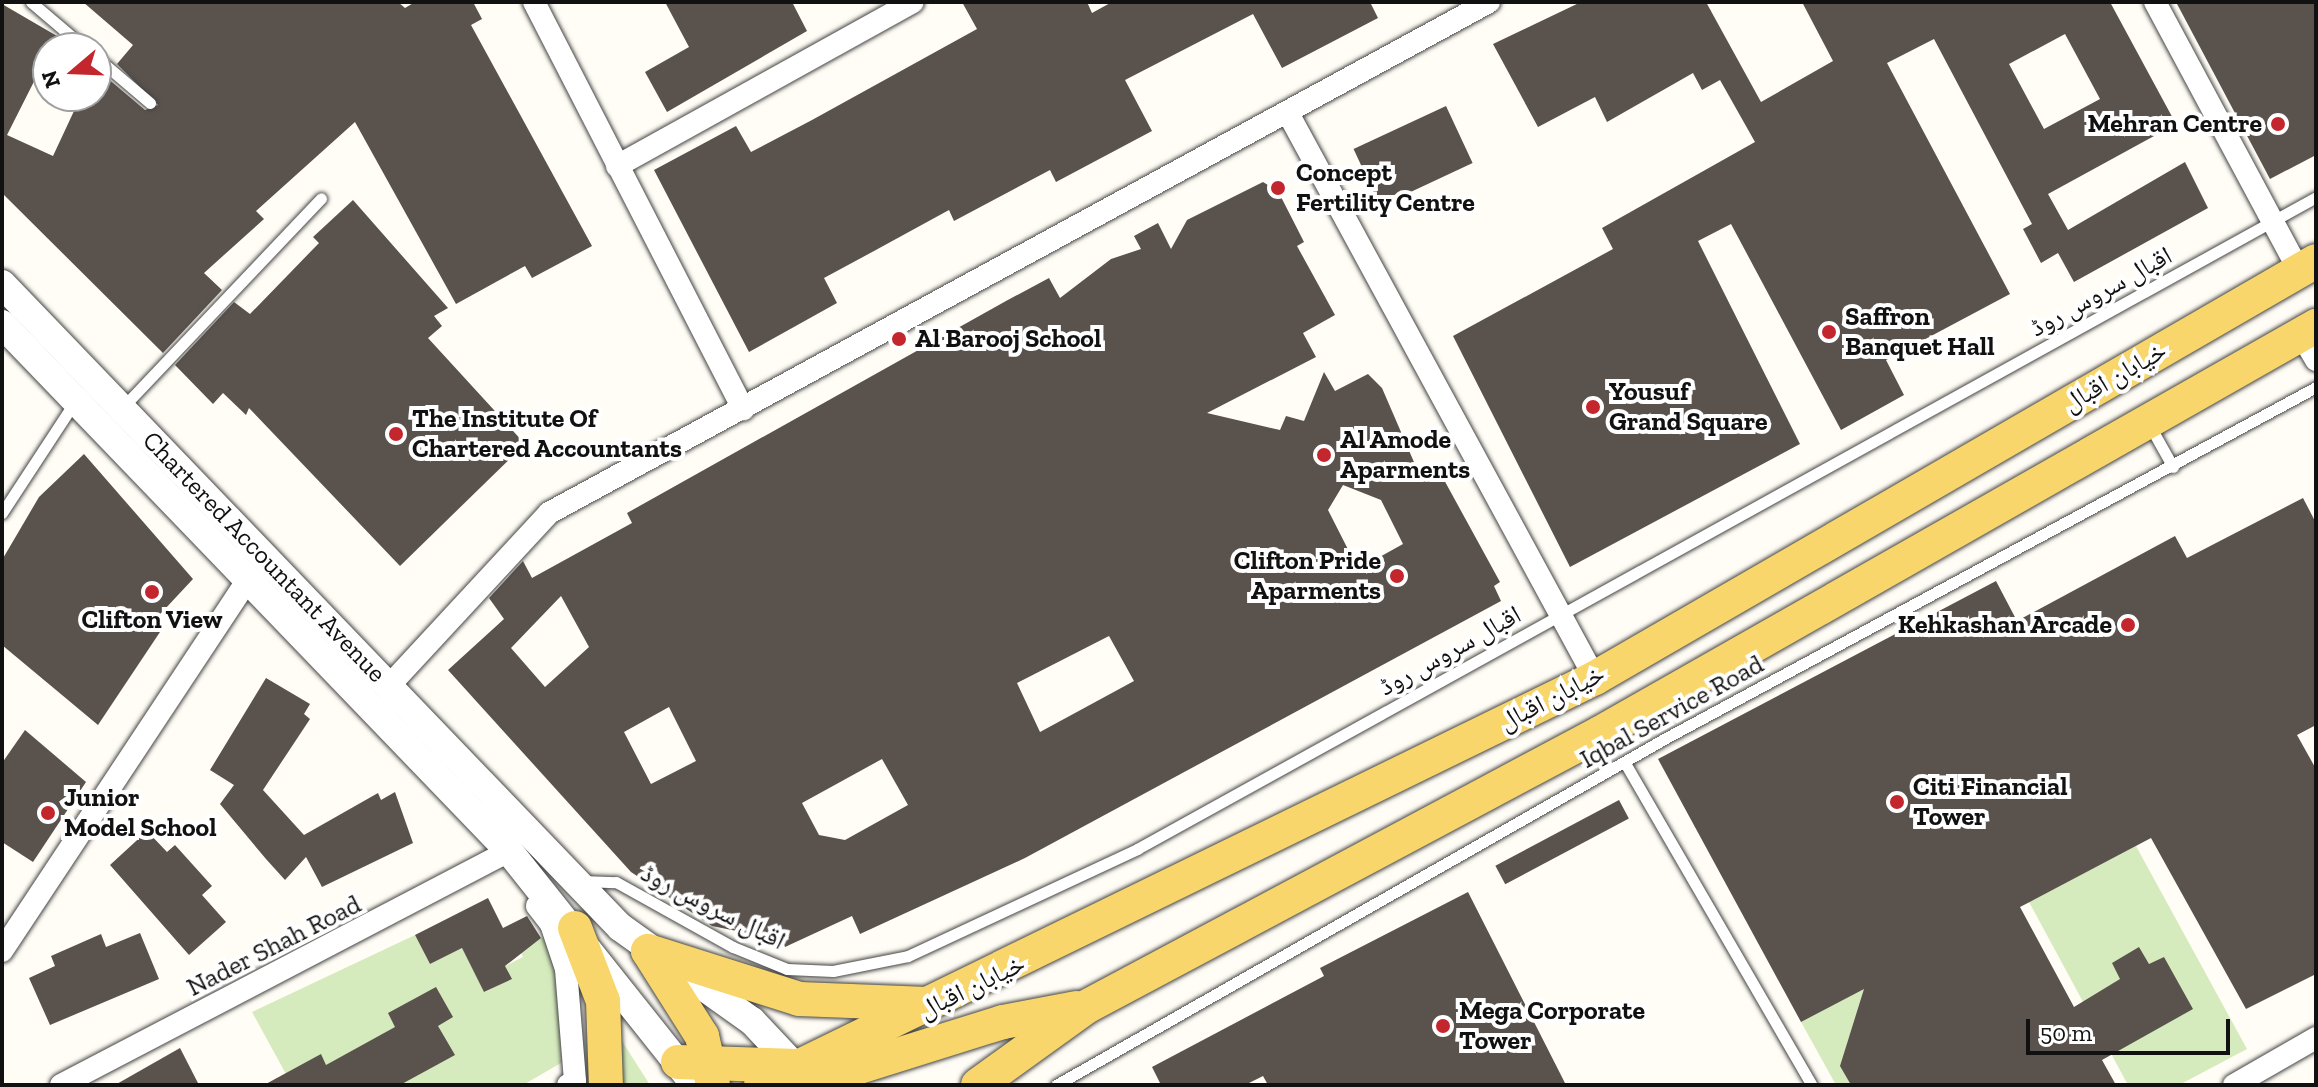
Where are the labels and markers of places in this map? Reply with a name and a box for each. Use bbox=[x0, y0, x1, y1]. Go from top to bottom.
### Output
place label: Mehran Centre bbox=[2087, 108, 2262, 140]
marker: Mehran Centre bbox=[2269, 115, 2287, 133]
place label: Concept Fertility Centre bbox=[1296, 157, 1476, 218]
marker: Concept Fertility Centre bbox=[1267, 177, 1289, 199]
place label: Saffron Banquet Hall bbox=[1845, 301, 1995, 362]
place label: Al Barooj School bbox=[915, 323, 1101, 355]
marker: Saffron Banquet Hall bbox=[1820, 323, 1838, 341]
marker: Al Barooj School bbox=[890, 330, 908, 348]
place label: Yousuf Grand Square bbox=[1609, 376, 1768, 438]
marker: Yousuf Grand Square bbox=[1584, 398, 1602, 416]
place label: The Institute Of Chartered Accountants bbox=[412, 403, 683, 464]
place label: Al Amode Aparments bbox=[1340, 424, 1470, 486]
marker: The Institute Of Chartered Accountants bbox=[387, 425, 405, 443]
marker: Al Amode Aparments bbox=[1315, 446, 1333, 464]
place label: Clifton Pride Aparments bbox=[1234, 545, 1381, 606]
marker: Clifton Pride Aparments bbox=[1388, 567, 1406, 585]
marker: Clifton View bbox=[143, 583, 161, 601]
place label: Clifton View bbox=[81, 604, 223, 636]
place label: Kehkashan Arcade bbox=[1897, 609, 2112, 641]
marker: Kehkashan Arcade bbox=[2119, 616, 2137, 634]
place label: Citi Financial Tower bbox=[1913, 771, 2068, 832]
place label: Junior Model School bbox=[64, 782, 217, 844]
marker: Citi Financial Tower bbox=[1888, 793, 1906, 811]
marker: Junior Model School bbox=[39, 804, 57, 822]
place label: Mega Corporate Tower bbox=[1459, 995, 1645, 1056]
marker: Mega Corporate Tower bbox=[1434, 1017, 1452, 1035]

